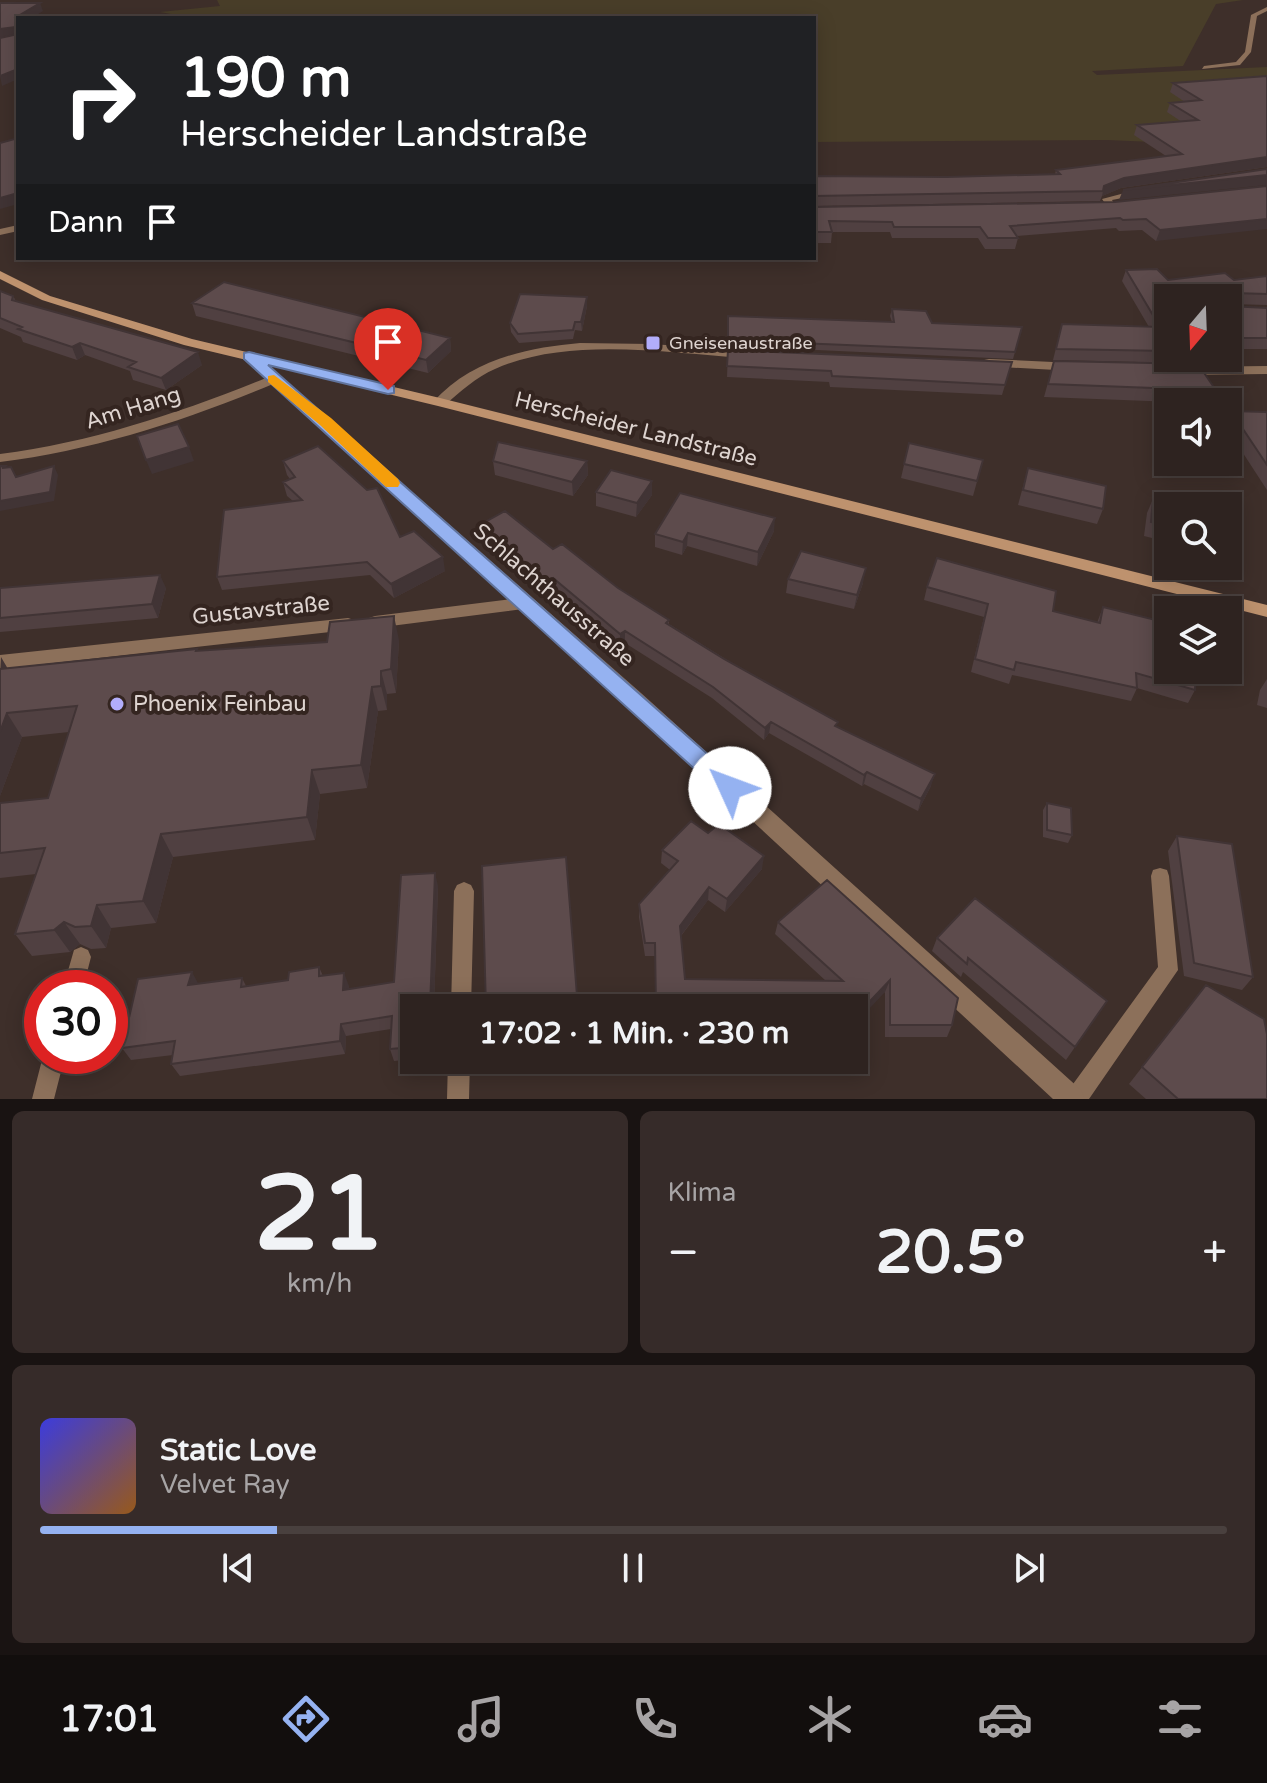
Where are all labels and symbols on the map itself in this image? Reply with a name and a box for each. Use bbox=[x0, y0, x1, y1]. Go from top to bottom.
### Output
north arrow bbox=[1154, 284, 1242, 372]
pin bbox=[354, 308, 422, 390]
place label: Gneisenaustraße bbox=[669, 332, 813, 354]
marker: Gneisenaustraße bbox=[644, 334, 662, 352]
street label: Am Hang bbox=[82, 381, 184, 435]
street label: Herscheider Landstraße bbox=[512, 386, 760, 472]
street label: Schlachthausstraße bbox=[468, 518, 640, 672]
street label: Gustavstraße bbox=[191, 590, 331, 630]
place label: Phoenix Feinbau bbox=[133, 691, 307, 717]
marker: Phoenix Feinbau bbox=[108, 695, 126, 713]
position arrow bbox=[688, 746, 772, 830]
speed limit sign: 30 bbox=[24, 970, 128, 1074]

